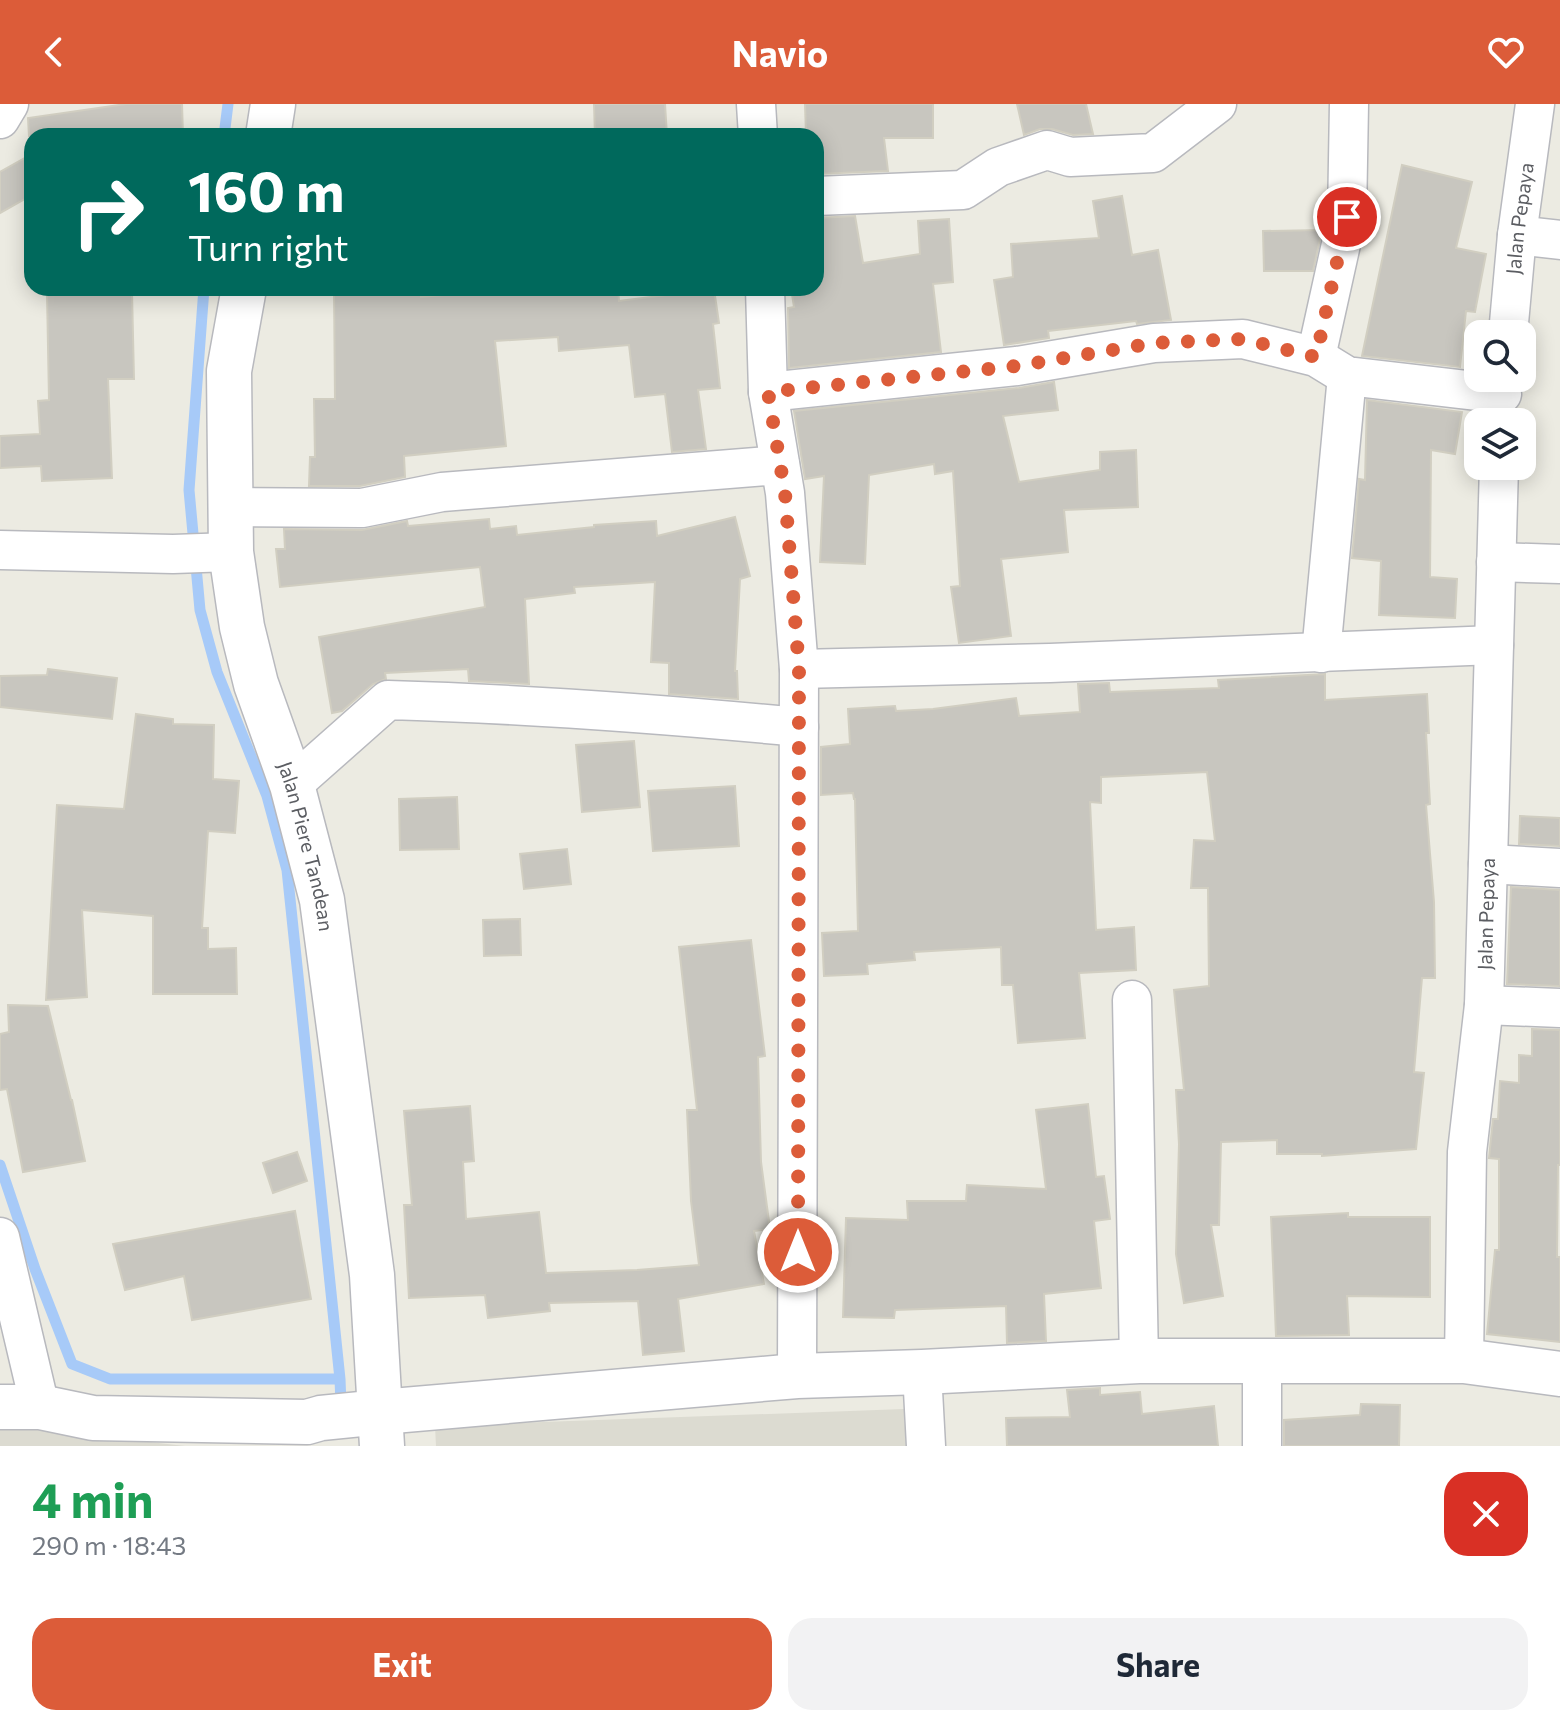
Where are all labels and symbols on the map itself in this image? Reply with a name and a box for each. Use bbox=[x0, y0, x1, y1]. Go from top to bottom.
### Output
street label: Jalan Pepaya bbox=[1500, 161, 1538, 276]
pin bbox=[1313, 183, 1381, 251]
street label: Jalan Piere Tandean bbox=[273, 758, 339, 933]
street label: Jalan Pepaya bbox=[1472, 857, 1499, 971]
position arrow bbox=[756, 1210, 840, 1294]

